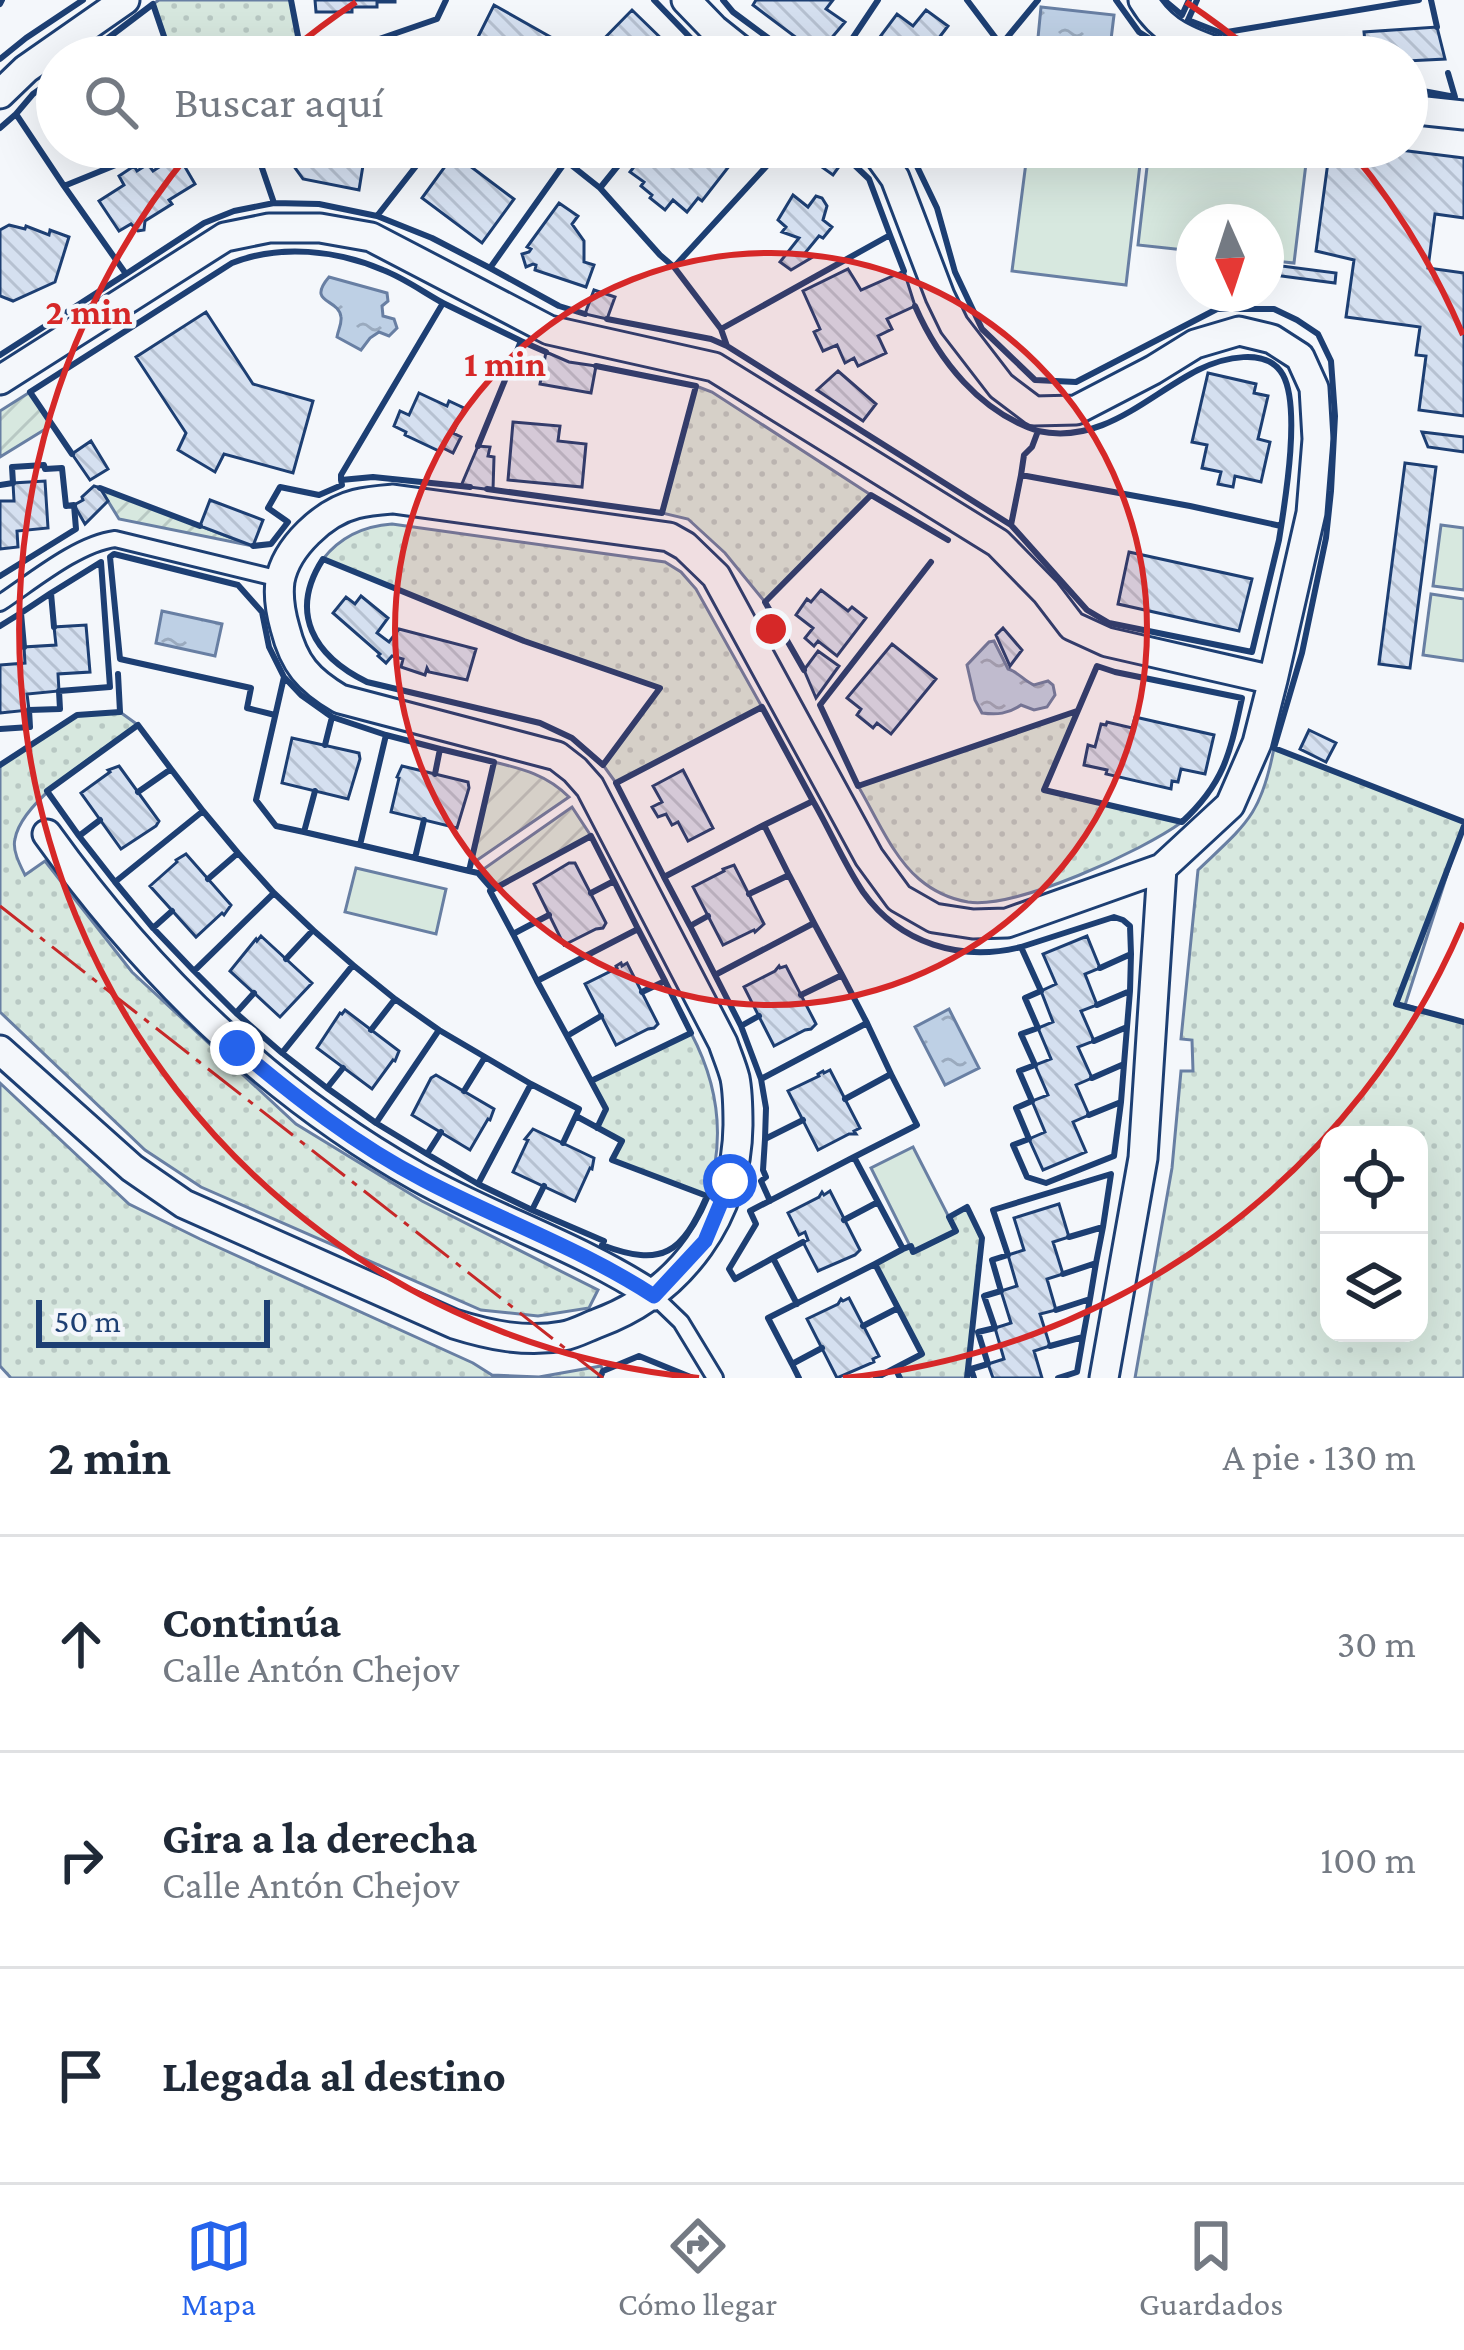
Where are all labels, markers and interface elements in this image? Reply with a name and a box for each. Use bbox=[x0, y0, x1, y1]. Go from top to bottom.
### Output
search box bbox=[36, 36, 1428, 168]
icon: search bbox=[78, 69, 144, 135]
text: Buscar aquí bbox=[174, 77, 384, 127]
north arrow bbox=[1176, 204, 1284, 312]
text: 2 min bbox=[46, 292, 133, 332]
text: 1 min bbox=[464, 344, 546, 384]
centre of rings bbox=[750, 608, 792, 650]
route end bbox=[210, 1021, 264, 1075]
map controls bbox=[1320, 1126, 1428, 1342]
button: locate bbox=[1320, 1126, 1428, 1234]
route start bbox=[703, 1154, 757, 1208]
button: layers bbox=[1320, 1234, 1428, 1342]
scale bar bbox=[36, 1294, 270, 1347]
text: 50 m bbox=[54, 1302, 121, 1339]
text: 2 min bbox=[48, 1428, 171, 1485]
text: A pie · 130 m bbox=[1223, 1435, 1416, 1478]
text: Continúa bbox=[162, 1597, 341, 1647]
icon: ahead bbox=[48, 1611, 114, 1677]
text: 30 m bbox=[1337, 1622, 1416, 1665]
text: Calle Antón Chejov bbox=[162, 1647, 459, 1690]
text: Gira a la derecha bbox=[162, 1813, 477, 1863]
icon: right bbox=[48, 1827, 114, 1893]
text: 100 m bbox=[1320, 1838, 1416, 1881]
text: Calle Antón Chejov bbox=[162, 1863, 459, 1906]
icon: arrive bbox=[48, 2043, 114, 2109]
text: Llegada al destino bbox=[162, 2051, 506, 2101]
tab: Mapa bbox=[181, 2213, 256, 2322]
tab: Cómo llegar bbox=[618, 2213, 777, 2322]
tab: Guardados bbox=[1139, 2213, 1283, 2322]

